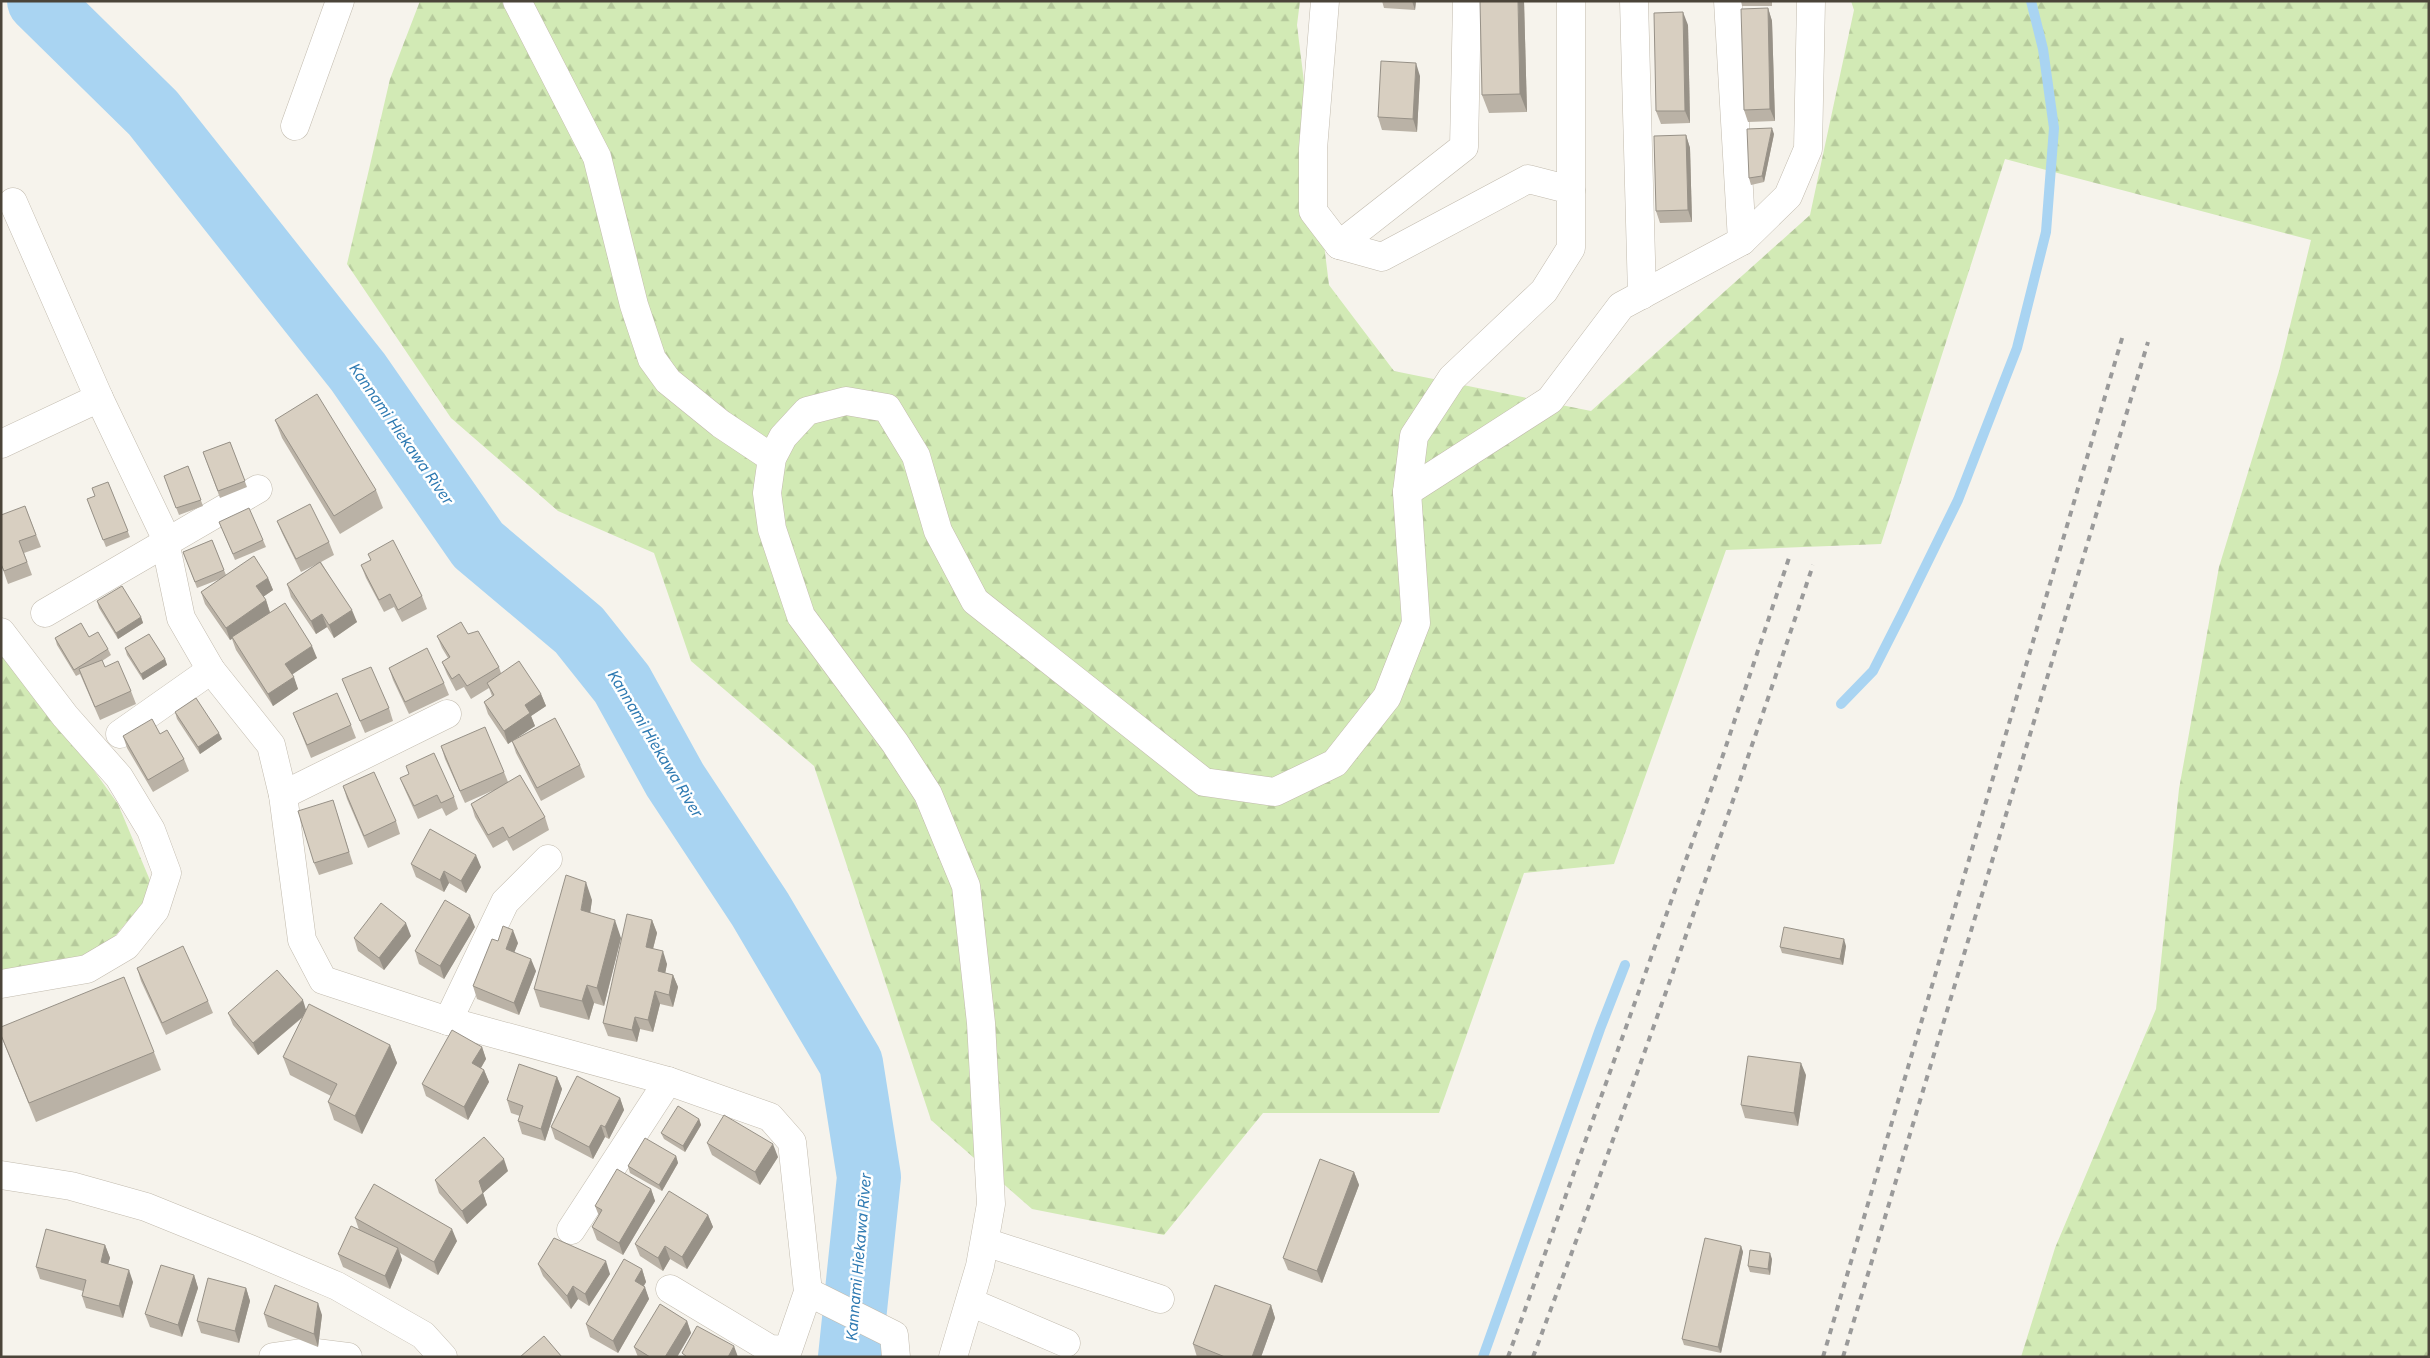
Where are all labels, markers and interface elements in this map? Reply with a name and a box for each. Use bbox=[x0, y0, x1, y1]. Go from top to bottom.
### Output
water label: Kannami Hiekawa River bbox=[345, 359, 458, 508]
water label: Kannami Hiekawa River bbox=[604, 667, 707, 821]
water label: Kannami Hiekawa River bbox=[842, 1172, 875, 1342]

